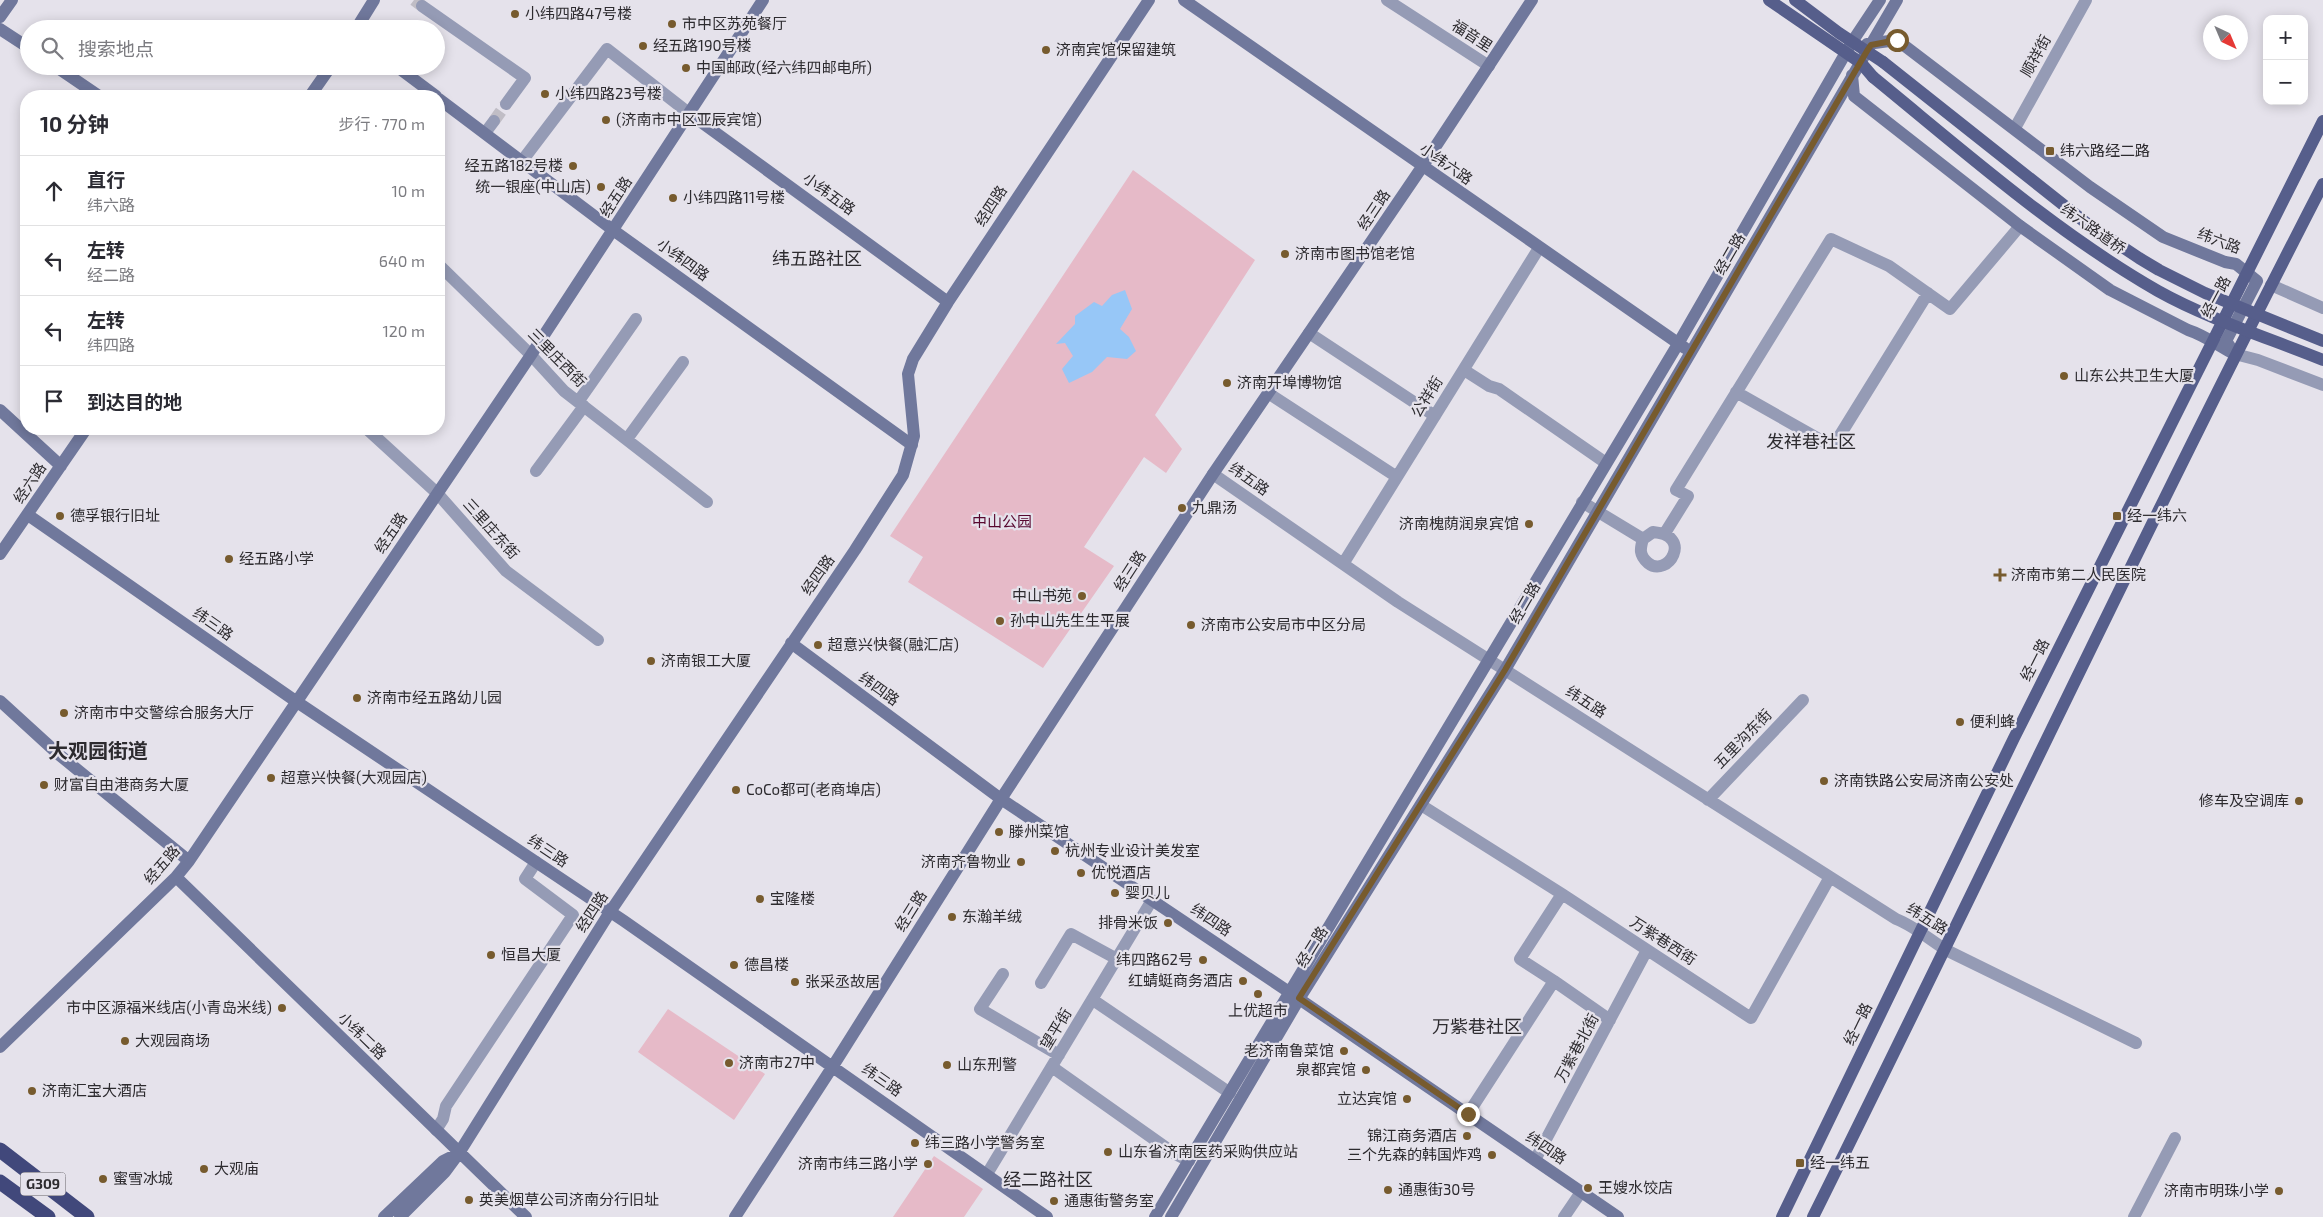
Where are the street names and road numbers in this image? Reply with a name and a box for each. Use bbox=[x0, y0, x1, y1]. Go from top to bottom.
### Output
street label: 福音里 bbox=[1449, 15, 1496, 55]
street label: 顺祥街 bbox=[2016, 31, 2054, 80]
street label: 小纬六路 bbox=[1417, 139, 1476, 188]
street label: 小纬五路 bbox=[800, 168, 859, 218]
street label: 经五路 bbox=[595, 173, 635, 220]
street label: 经四路 bbox=[970, 182, 1010, 229]
street label: 经三路 bbox=[1353, 186, 1393, 233]
street label: 纬六路道桥 bbox=[2058, 199, 2129, 257]
street label: 纬六路 bbox=[2195, 224, 2244, 257]
street label: 经二路 bbox=[1710, 230, 1748, 277]
street label: 小纬四路 bbox=[654, 234, 713, 284]
street label: 经一路 bbox=[2197, 272, 2234, 321]
street label: 三里庄西街 bbox=[525, 324, 591, 390]
street label: 公祥街 bbox=[1407, 373, 1446, 420]
street label: 纬五路 bbox=[1226, 458, 1273, 498]
street label: 经六路 bbox=[9, 459, 49, 506]
street label: 三里庄东街 bbox=[460, 494, 524, 562]
street label: 经五路 bbox=[370, 509, 410, 556]
street label: 经三路 bbox=[1109, 547, 1149, 594]
street label: 经四路 bbox=[797, 551, 837, 598]
street label: 经二路 bbox=[1505, 579, 1543, 626]
street label: 纬三路 bbox=[190, 603, 237, 643]
street label: 经一路 bbox=[2016, 635, 2052, 684]
street label: 纬四路 bbox=[856, 668, 903, 709]
street label: 纬五路 bbox=[1563, 681, 1610, 721]
street label: 五里沟东街 bbox=[1710, 705, 1775, 772]
street label: 纬三路 bbox=[525, 830, 572, 870]
street label: 经五路 bbox=[140, 841, 183, 887]
street label: 经三路 bbox=[891, 887, 930, 934]
street label: 经四路 bbox=[571, 888, 611, 935]
street label: 纬四路 bbox=[1188, 899, 1235, 939]
street label: 纬五路 bbox=[1904, 899, 1951, 938]
street label: 万紫巷西街 bbox=[1627, 912, 1700, 968]
street label: 经二路 bbox=[1292, 923, 1331, 970]
street label: 经一路 bbox=[1839, 999, 1875, 1048]
street label: 望平街 bbox=[1036, 1005, 1074, 1052]
street label: 小纬二路 bbox=[335, 1008, 391, 1063]
street label: 万紫巷北街 bbox=[1551, 1010, 1602, 1085]
street label: 纬三路 bbox=[859, 1059, 906, 1099]
street label: 纬四路 bbox=[1523, 1127, 1570, 1167]
road number: G309 bbox=[20, 1172, 66, 1196]

